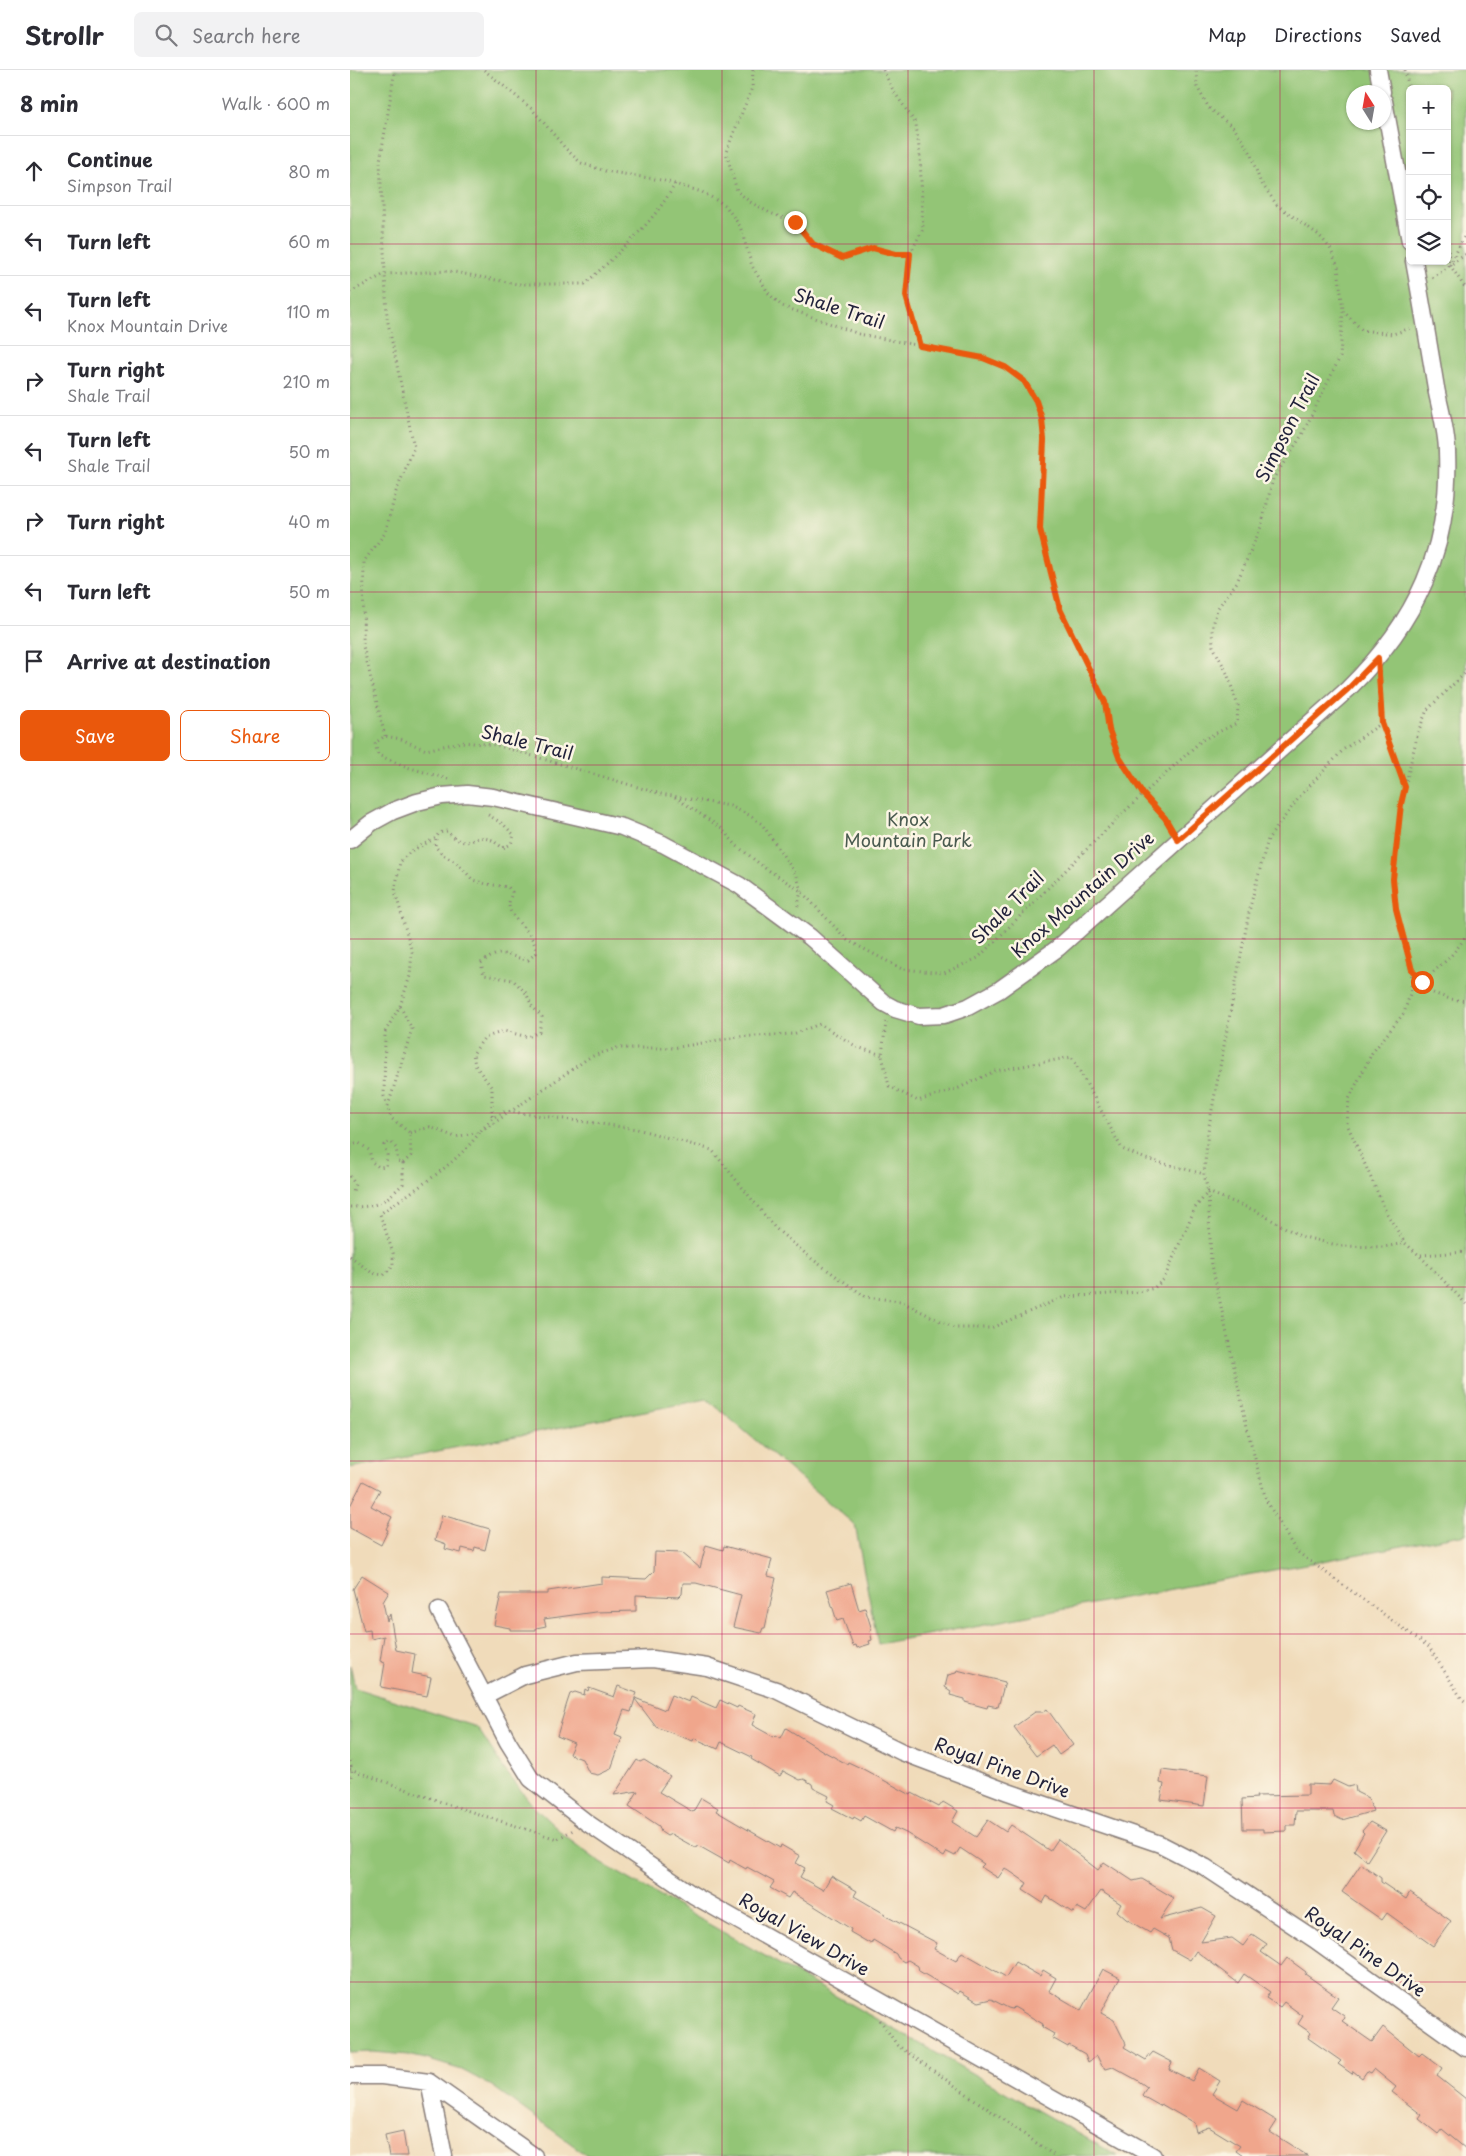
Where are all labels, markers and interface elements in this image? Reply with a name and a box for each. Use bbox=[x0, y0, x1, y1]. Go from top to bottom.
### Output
search box bbox=[134, 12, 484, 57]
text: Strollr bbox=[25, 17, 104, 53]
icon: search bbox=[152, 21, 180, 49]
text: Search here bbox=[192, 21, 301, 49]
text: Map bbox=[1208, 21, 1246, 48]
text: Directions bbox=[1274, 21, 1362, 48]
text: Saved bbox=[1390, 21, 1441, 48]
north arrow bbox=[1346, 85, 1391, 130]
map controls bbox=[1406, 85, 1451, 265]
button: + bbox=[1406, 85, 1451, 130]
text: 8 min bbox=[20, 87, 79, 119]
text: Walk · 600 m bbox=[222, 91, 330, 115]
button: − bbox=[1406, 130, 1451, 175]
text: Continue bbox=[67, 145, 153, 173]
icon: ahead bbox=[20, 157, 48, 185]
text: 80 m bbox=[288, 159, 330, 183]
text: Simpson Trail bbox=[67, 173, 172, 197]
button: locate bbox=[1406, 175, 1451, 220]
route end bbox=[784, 211, 807, 234]
button: layers bbox=[1406, 220, 1451, 265]
icon: left bbox=[20, 227, 48, 255]
text: Turn left bbox=[67, 227, 151, 255]
text: 60 m bbox=[288, 229, 330, 253]
street label: Shale Trail bbox=[791, 280, 888, 335]
text: Turn left bbox=[67, 285, 151, 313]
icon: left bbox=[20, 297, 48, 325]
text: 110 m bbox=[287, 299, 330, 323]
text: Knox Mountain Drive bbox=[67, 313, 228, 337]
text: Turn right bbox=[67, 355, 165, 383]
icon: right bbox=[20, 367, 48, 395]
street label: Simpson Trail bbox=[1248, 368, 1326, 486]
text: 210 m bbox=[282, 369, 330, 393]
text: Shale Trail bbox=[67, 383, 151, 407]
text: Turn left bbox=[67, 425, 151, 453]
icon: left bbox=[20, 437, 48, 465]
text: 50 m bbox=[289, 439, 330, 463]
text: Shale Trail bbox=[67, 453, 151, 477]
icon: right bbox=[20, 507, 48, 535]
text: Turn right bbox=[67, 507, 165, 535]
text: 40 m bbox=[288, 509, 330, 533]
icon: left bbox=[20, 577, 48, 605]
text: Turn left bbox=[67, 577, 151, 605]
text: 50 m bbox=[289, 579, 330, 603]
icon: arrive bbox=[20, 647, 48, 675]
text: Arrive at destination bbox=[67, 647, 271, 675]
button: Save bbox=[20, 710, 170, 761]
button: Share bbox=[180, 710, 330, 761]
street label: Shale Trail bbox=[478, 717, 576, 766]
park label: Knox Mountain Park bbox=[844, 805, 972, 853]
street label: Knox Mountain Drive bbox=[1005, 824, 1159, 963]
street label: Shale Trail bbox=[964, 864, 1050, 950]
route start bbox=[1411, 971, 1434, 994]
street label: Royal Pine Drive bbox=[931, 1730, 1074, 1804]
street label: Royal View Drive bbox=[734, 1885, 875, 1982]
street label: Royal Pine Drive bbox=[1300, 1899, 1432, 2003]

